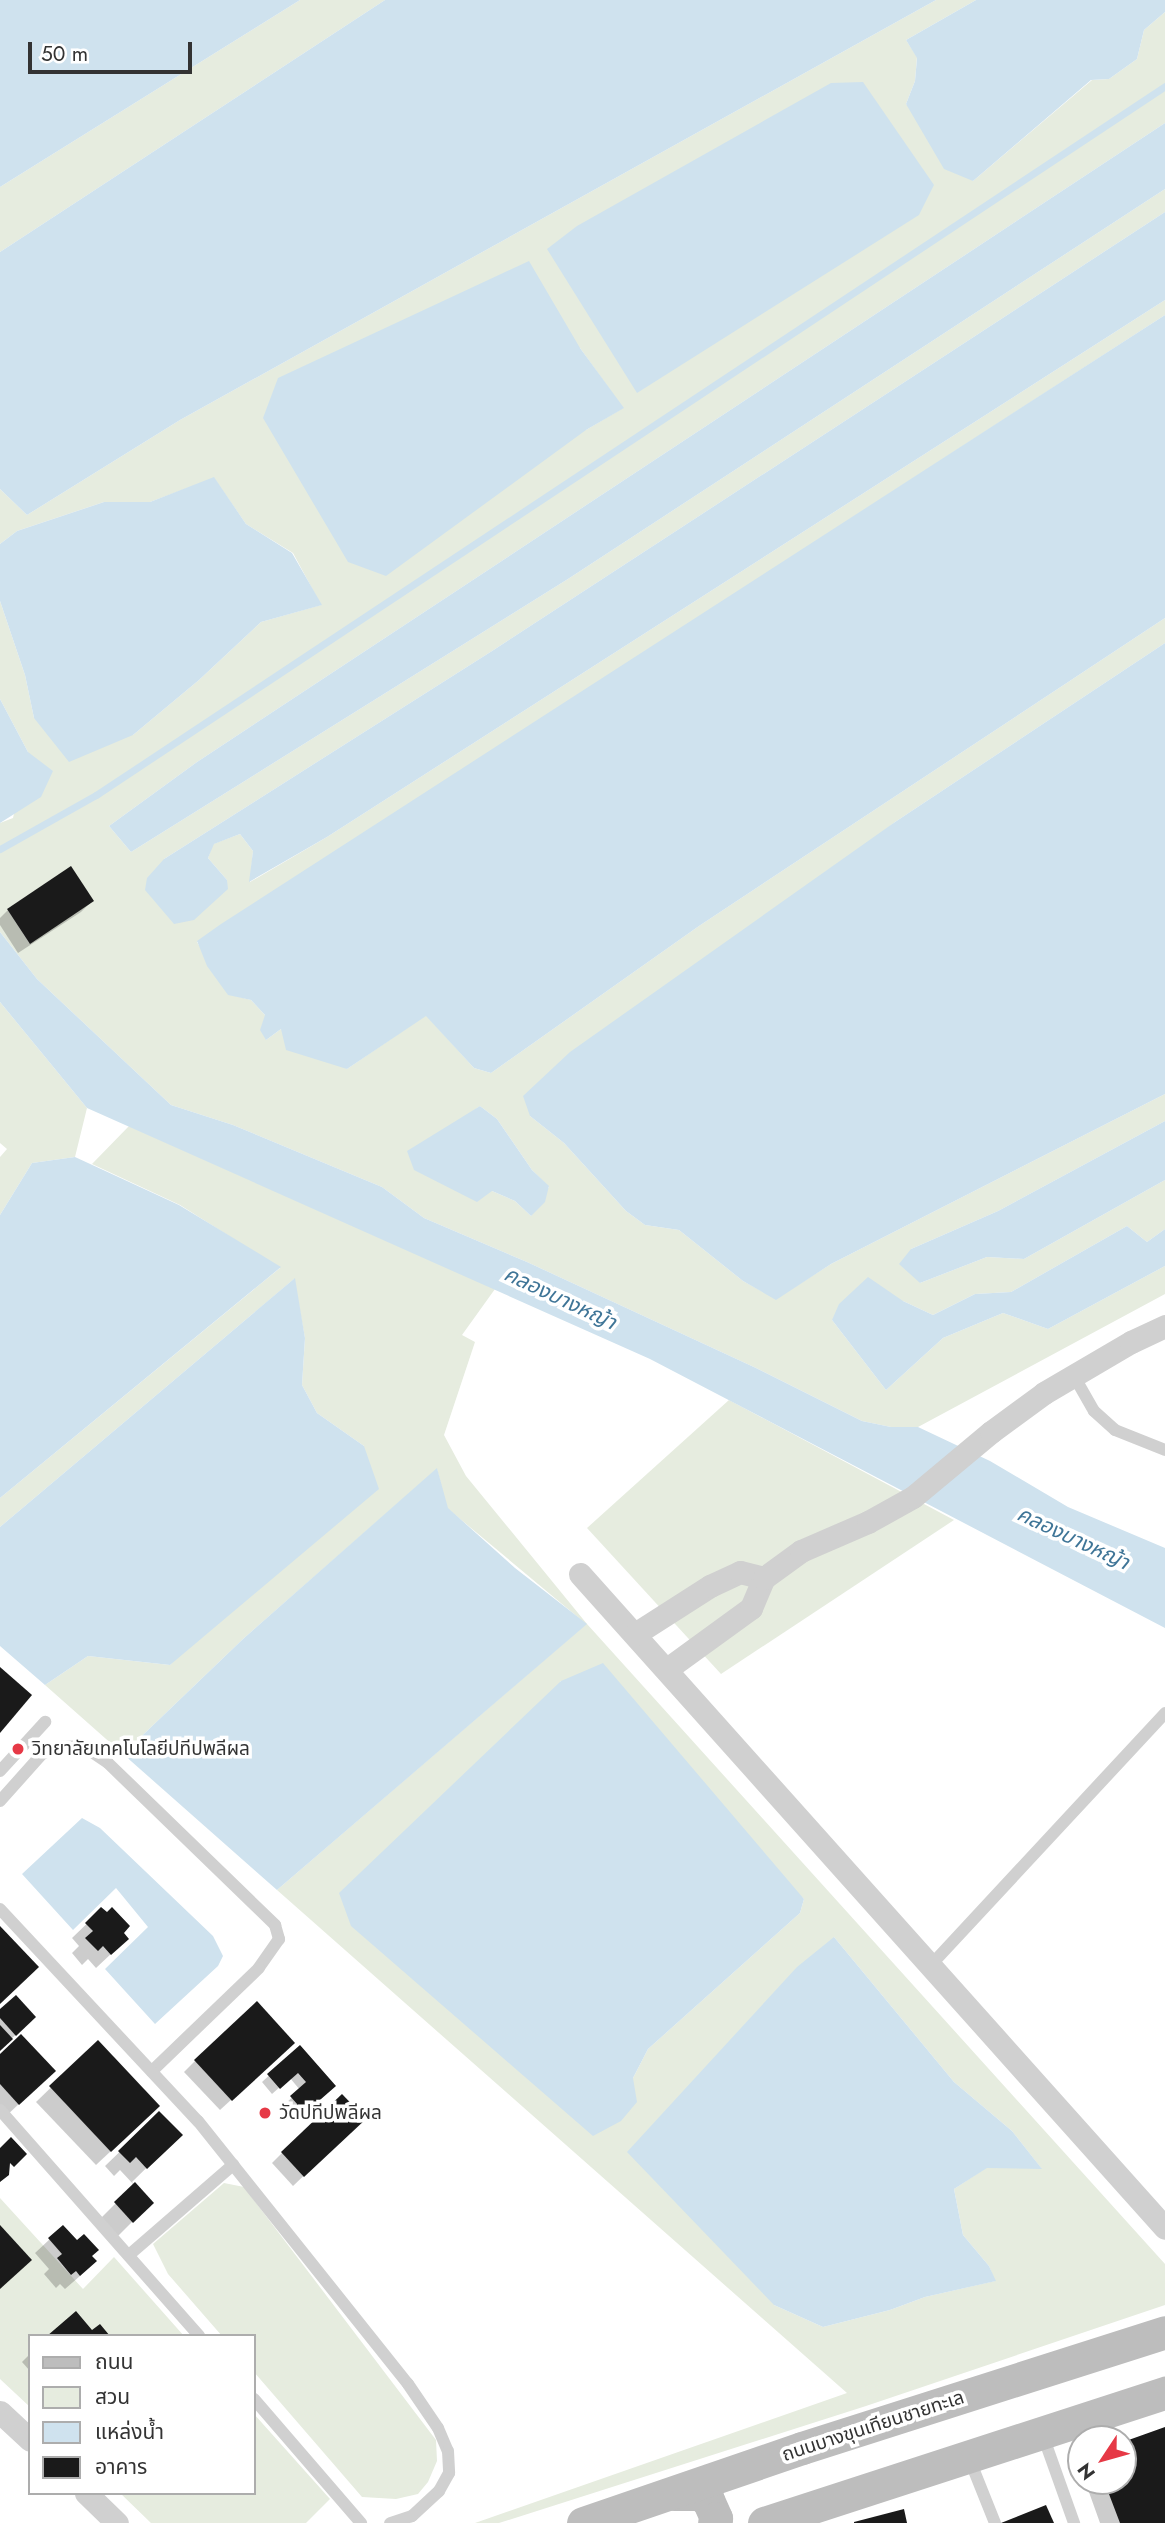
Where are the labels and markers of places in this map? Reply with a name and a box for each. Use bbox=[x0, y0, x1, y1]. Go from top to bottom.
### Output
place label: วิทยาลัยเทคโนโลยีปทีปพลีผล bbox=[32, 1738, 250, 1760]
marker: วิทยาลัยเทคโนโลยีปทีปพลีผล bbox=[10, 1741, 26, 1757]
place label: วัดปทีปพลีผล bbox=[279, 2102, 382, 2124]
marker: วัดปทีปพลีผล bbox=[257, 2105, 273, 2121]

